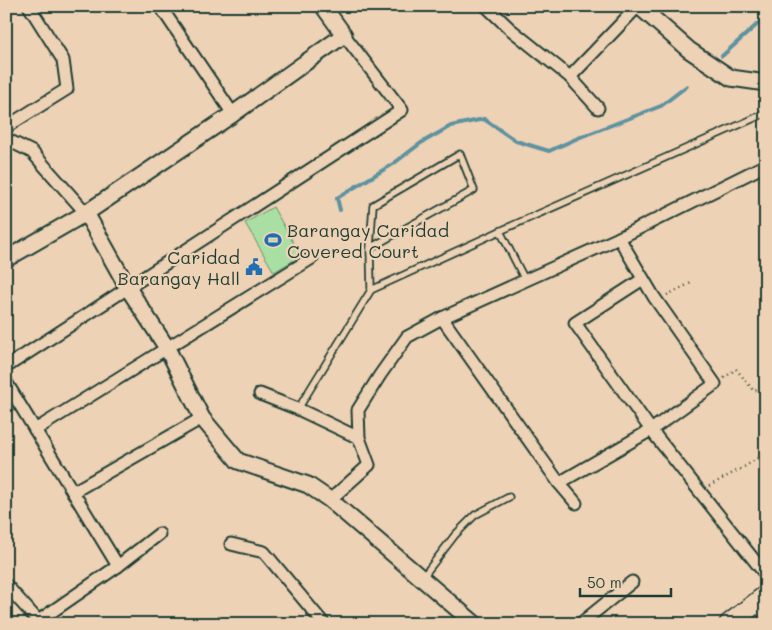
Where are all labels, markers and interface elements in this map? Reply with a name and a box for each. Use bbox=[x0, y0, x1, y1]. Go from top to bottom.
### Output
place label: Barangay Caridad Covered Court bbox=[287, 218, 449, 263]
sports icon: Barangay Caridad Covered Court bbox=[263, 230, 283, 250]
place label: Caridad Barangay Hall bbox=[117, 245, 240, 290]
public building icon: Caridad Barangay Hall bbox=[244, 257, 264, 277]
scale bar bbox=[580, 565, 671, 597]
text: 50 m bbox=[587, 572, 622, 592]

